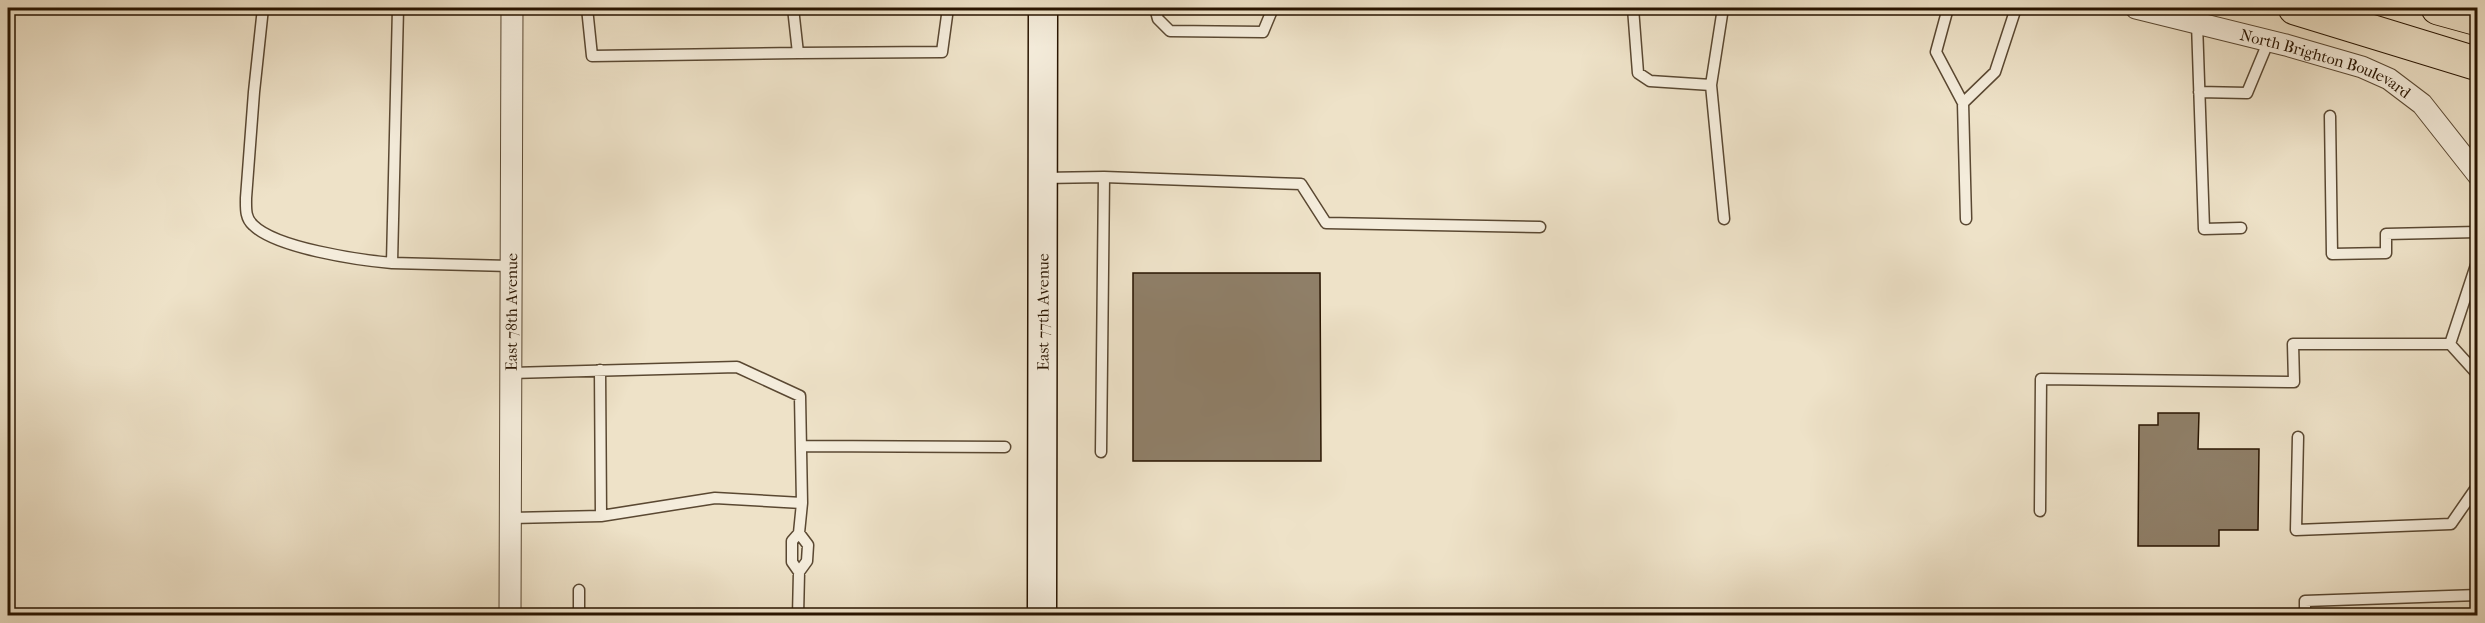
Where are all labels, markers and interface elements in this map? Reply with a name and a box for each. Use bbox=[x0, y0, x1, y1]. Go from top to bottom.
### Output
street label: North Brighton Boulevard bbox=[2238, 25, 2415, 102]
street label: East 78th Avenue bbox=[502, 253, 521, 371]
street label: East 77th Avenue bbox=[1033, 253, 1053, 371]

